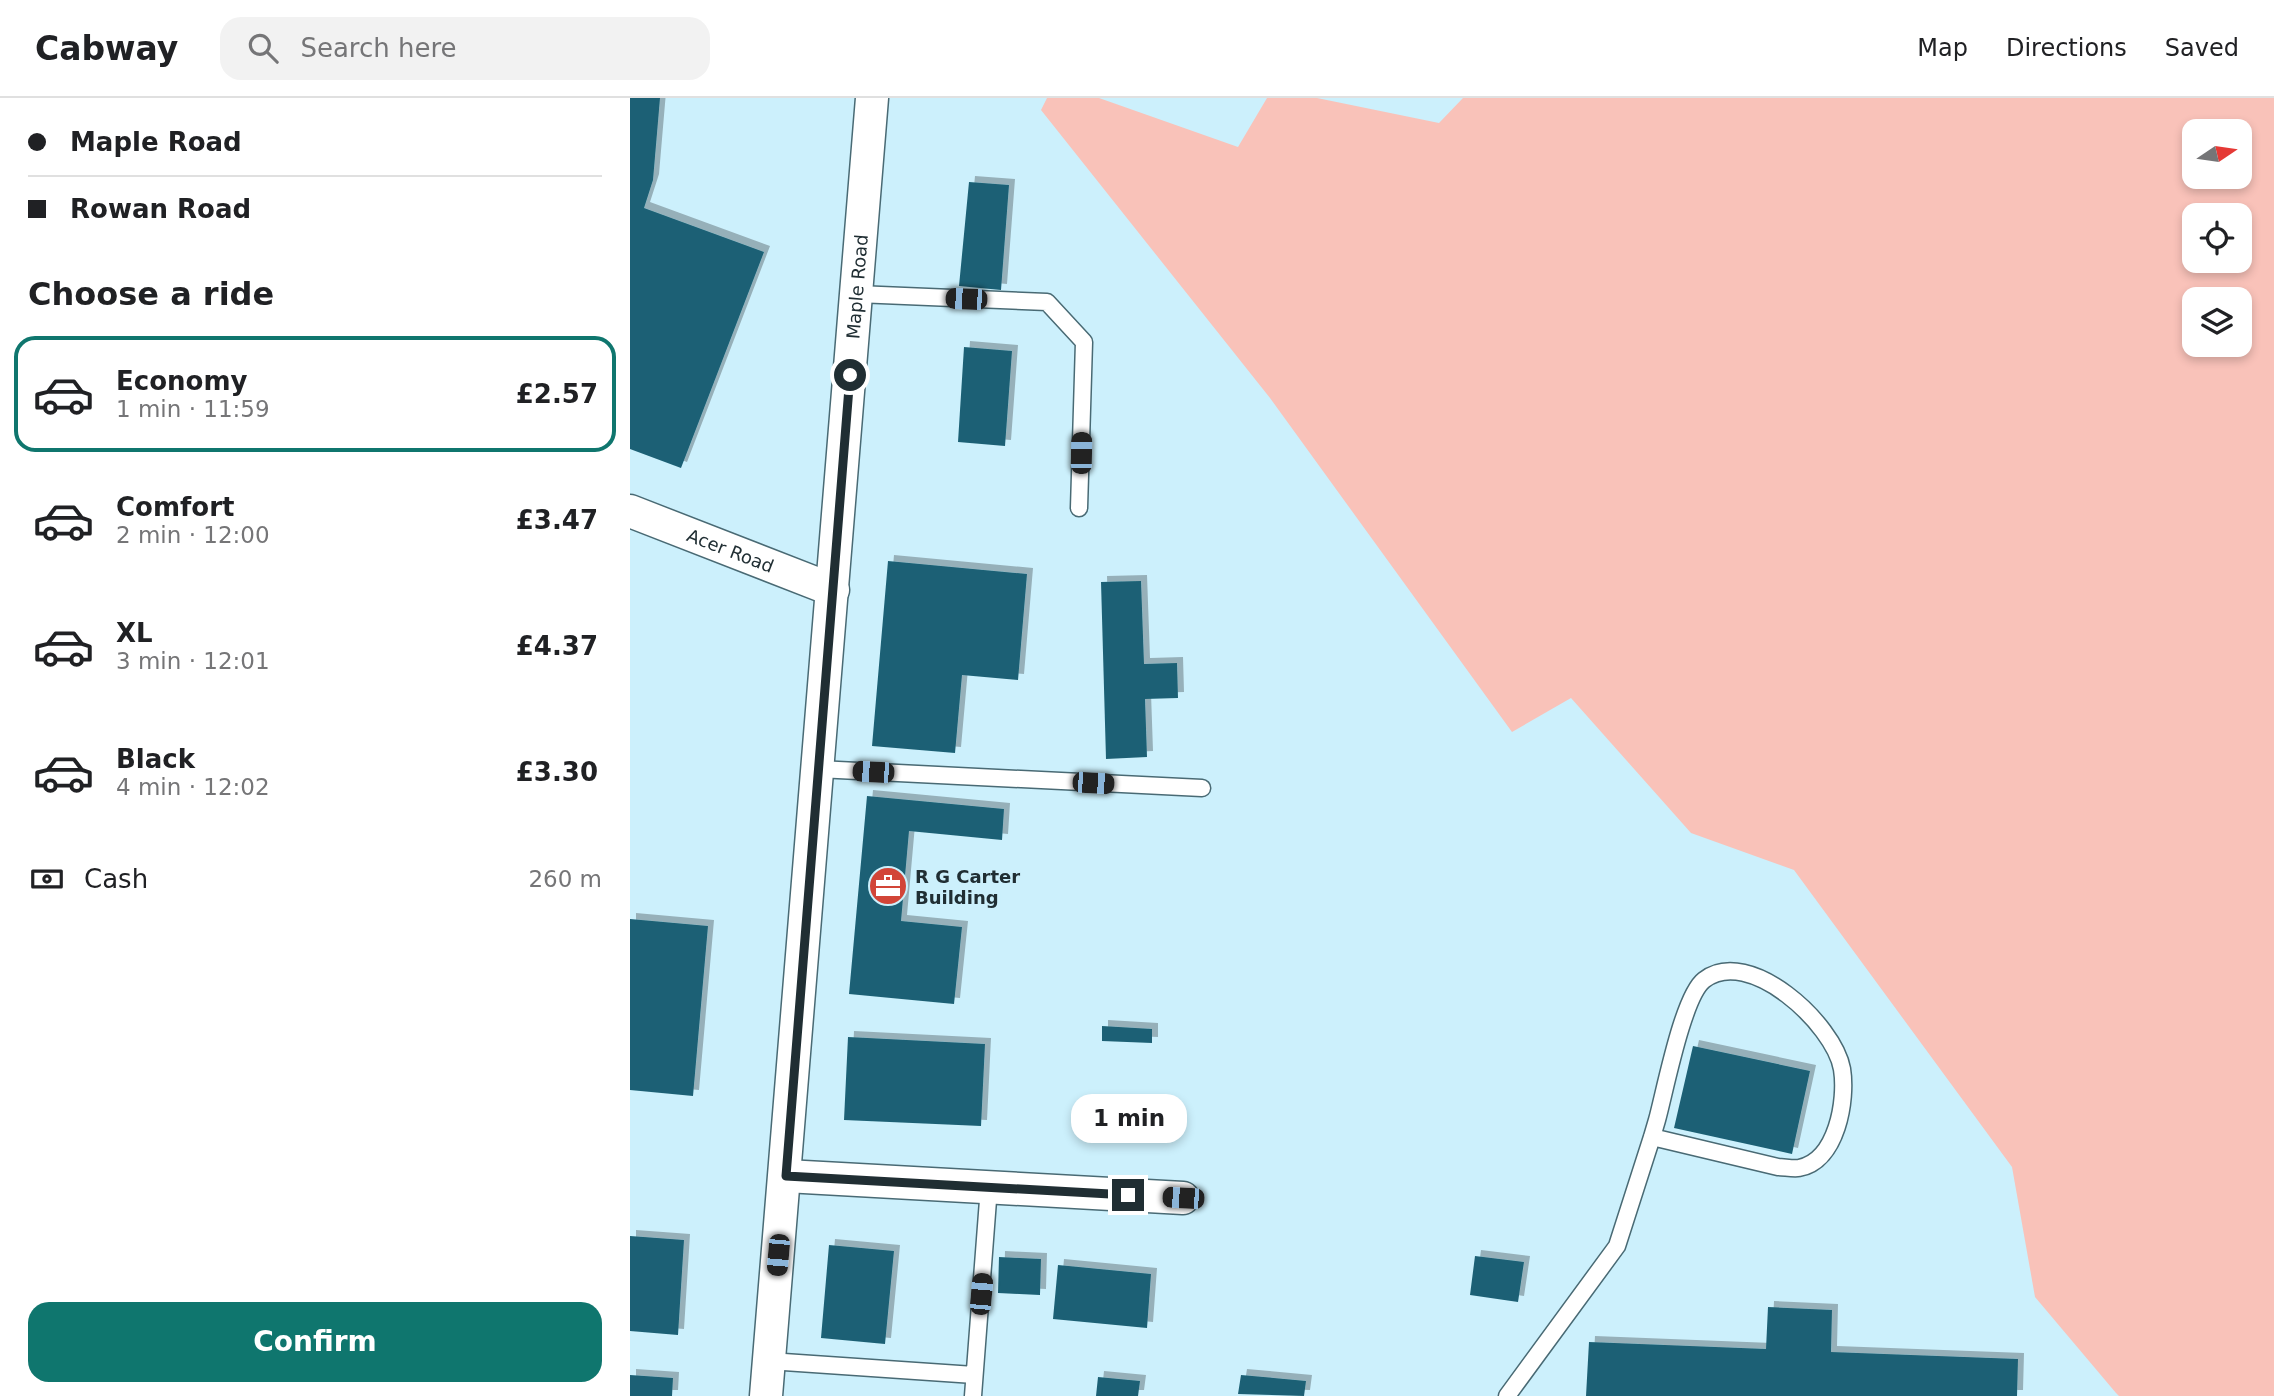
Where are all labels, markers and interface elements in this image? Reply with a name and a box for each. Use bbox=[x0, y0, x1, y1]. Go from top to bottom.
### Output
search box bbox=[220, 17, 710, 80]
text: Cabway bbox=[35, 29, 178, 68]
icon: search bbox=[244, 29, 282, 67]
text: Search here bbox=[300, 33, 457, 63]
text: Map bbox=[1917, 34, 1968, 62]
text: Directions bbox=[2006, 34, 2127, 62]
text: Saved bbox=[2165, 34, 2239, 62]
north arrow bbox=[2182, 119, 2252, 189]
map controls bbox=[2182, 119, 2252, 357]
text: Maple Road bbox=[70, 127, 242, 157]
text: Rowan Road bbox=[70, 194, 251, 224]
button: locate bbox=[2182, 203, 2252, 273]
street label: Maple Road bbox=[842, 234, 871, 340]
text: Choose a ride bbox=[28, 275, 274, 313]
button: layers bbox=[2182, 287, 2252, 357]
car bbox=[945, 288, 988, 310]
route start bbox=[834, 359, 866, 391]
icon: car bbox=[32, 363, 95, 426]
text: Economy bbox=[116, 366, 247, 396]
text: £2.57 bbox=[516, 379, 598, 409]
text: 1 min · 11:59 bbox=[116, 396, 270, 422]
car bbox=[1071, 432, 1092, 474]
icon: car bbox=[32, 489, 95, 552]
text: Comfort bbox=[116, 492, 234, 522]
text: £3.47 bbox=[516, 505, 598, 535]
text: 2 min · 12:00 bbox=[116, 522, 270, 548]
street label: Acer Road bbox=[684, 524, 777, 577]
icon: car bbox=[32, 615, 95, 678]
text: XL bbox=[116, 618, 153, 648]
text: £4.37 bbox=[516, 631, 598, 661]
text: 3 min · 12:01 bbox=[116, 648, 270, 674]
icon: car bbox=[32, 741, 95, 804]
text: Black bbox=[116, 744, 195, 774]
text: £3.30 bbox=[516, 757, 598, 787]
car bbox=[852, 760, 895, 784]
car bbox=[1072, 771, 1115, 795]
text: 4 min · 12:02 bbox=[116, 774, 270, 800]
icon: cash bbox=[28, 860, 66, 898]
text: Cash bbox=[84, 864, 148, 894]
office icon: R G Carter Building bbox=[867, 865, 909, 907]
text: 260 m bbox=[528, 866, 602, 892]
place label: R G Carter Building bbox=[915, 866, 1020, 908]
callout: 1 min bbox=[1070, 1094, 1186, 1142]
text: 1 min bbox=[1093, 1105, 1165, 1131]
route end bbox=[1112, 1179, 1144, 1211]
car bbox=[1162, 1186, 1205, 1210]
car bbox=[766, 1233, 791, 1277]
car bbox=[969, 1272, 994, 1316]
button: Confirm bbox=[28, 1302, 602, 1382]

